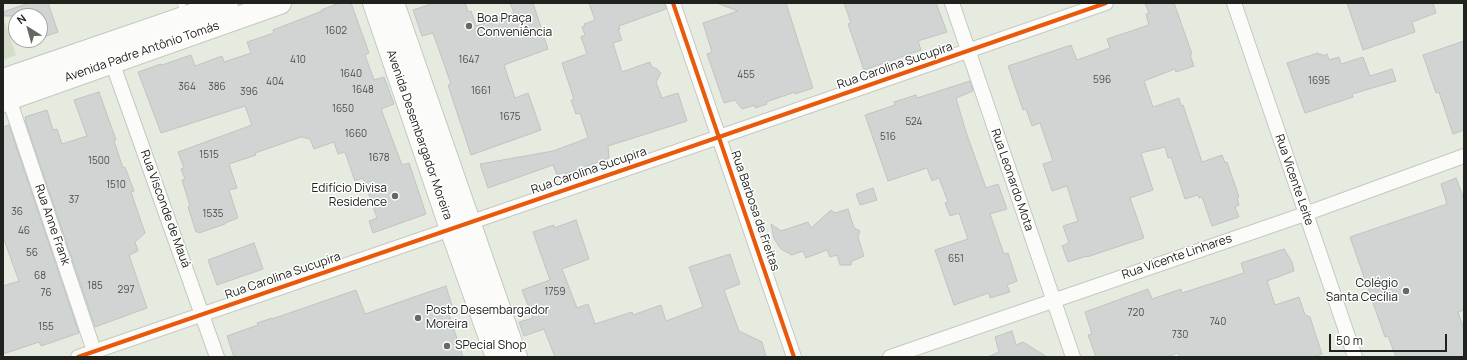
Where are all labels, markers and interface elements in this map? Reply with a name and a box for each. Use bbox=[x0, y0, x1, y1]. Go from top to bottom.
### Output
north arrow bbox=[8, 8, 48, 48]
text: N bbox=[13, 10, 29, 27]
place label: Boa Praça Conveniência bbox=[477, 12, 552, 40]
street label: Avenida Padre Antônio Tomás bbox=[63, 19, 221, 85]
marker: Boa Praça Conveniência bbox=[464, 21, 474, 31]
house number: 1602 bbox=[325, 25, 347, 37]
street label: Rua Carolina Sucupira bbox=[835, 39, 955, 93]
street label: Avenida Desembargador Moreira bbox=[383, 48, 455, 222]
house number: 410 bbox=[290, 54, 306, 66]
house number: 1647 bbox=[458, 54, 480, 66]
house number: 1640 bbox=[340, 68, 362, 80]
house number: 455 bbox=[737, 69, 755, 81]
house number: 596 bbox=[1093, 74, 1111, 86]
house number: 1695 bbox=[1308, 75, 1330, 87]
house number: 404 bbox=[266, 76, 284, 88]
house number: 364 bbox=[178, 81, 196, 93]
house number: 386 bbox=[208, 81, 226, 93]
house number: 1648 bbox=[352, 84, 374, 96]
house number: 1661 bbox=[471, 85, 491, 97]
house number: 396 bbox=[240, 86, 258, 98]
house number: 1650 bbox=[332, 103, 354, 115]
house number: 1675 bbox=[500, 111, 520, 123]
house number: 524 bbox=[906, 116, 922, 128]
street label: Rua Leonardo Mota bbox=[988, 127, 1036, 233]
house number: 1660 bbox=[345, 128, 367, 140]
house number: 516 bbox=[880, 131, 896, 143]
street label: Rua Vicente Leite bbox=[1272, 133, 1316, 227]
street label: Rua Carolina Sucupira bbox=[529, 144, 649, 198]
street label: Rua Visconde de Mauá bbox=[137, 148, 193, 270]
house number: 1515 bbox=[199, 149, 219, 161]
street label: Rua Barbosa de Freitas bbox=[728, 149, 782, 273]
house number: 1678 bbox=[369, 152, 389, 164]
house number: 1500 bbox=[88, 155, 110, 167]
house number: 1510 bbox=[106, 179, 126, 191]
place label: Edifício Divisa Residence bbox=[312, 182, 387, 210]
street label: Rua Anne Frank bbox=[31, 183, 73, 267]
marker: Edifício Divisa Residence bbox=[390, 191, 400, 201]
house number: 37 bbox=[69, 194, 79, 206]
house number: 36 bbox=[11, 206, 23, 218]
house number: 1535 bbox=[203, 208, 223, 220]
house number: 46 bbox=[18, 225, 30, 237]
street label: Rua Vicente Linhares bbox=[1120, 231, 1234, 283]
house number: 56 bbox=[26, 247, 38, 259]
street label: Rua Carolina Sucupira bbox=[223, 249, 343, 303]
house number: 651 bbox=[948, 253, 964, 265]
house number: 68 bbox=[34, 270, 46, 282]
place label: Colégio Santa Cecília bbox=[1326, 277, 1398, 305]
house number: 185 bbox=[87, 280, 103, 292]
house number: 297 bbox=[118, 284, 134, 296]
house number: 1759 bbox=[545, 286, 565, 298]
marker: Colégio Santa Cecília bbox=[1401, 286, 1411, 296]
house number: 76 bbox=[40, 287, 52, 299]
place label: Posto Desembargador Moreira bbox=[426, 304, 549, 332]
house number: 720 bbox=[1128, 307, 1144, 319]
marker: Posto Desembargador Moreira bbox=[413, 313, 423, 323]
house number: 740 bbox=[1210, 316, 1226, 328]
house number: 155 bbox=[38, 321, 54, 333]
scale bar bbox=[1331, 326, 1449, 352]
house number: 730 bbox=[1172, 329, 1188, 341]
text: 50 m bbox=[1336, 332, 1363, 349]
place label: SPecial Shop bbox=[455, 339, 526, 353]
marker: SPecial Shop bbox=[442, 341, 452, 351]

